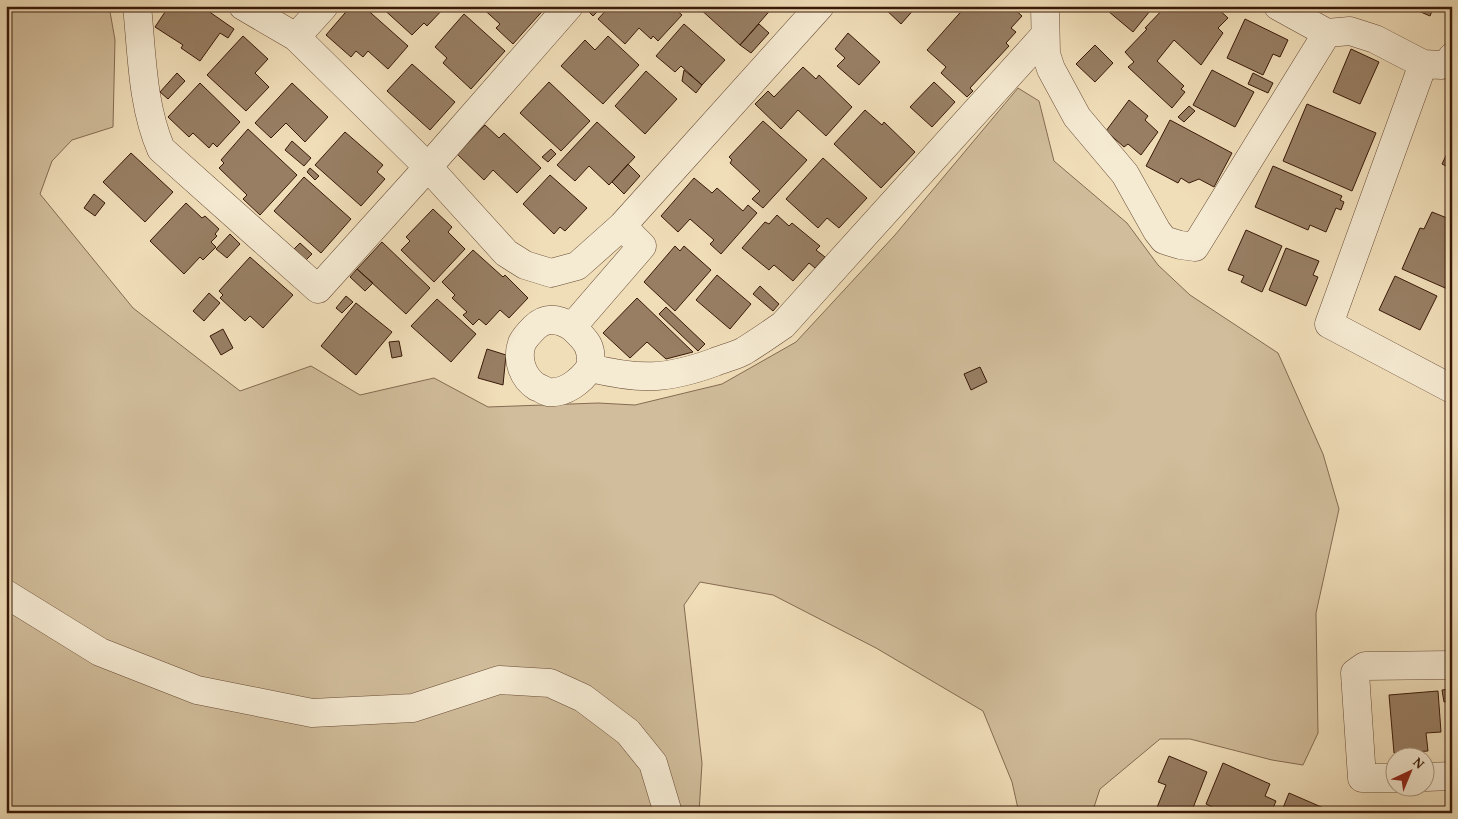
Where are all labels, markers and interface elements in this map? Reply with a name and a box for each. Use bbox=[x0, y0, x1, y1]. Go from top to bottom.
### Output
north arrow bbox=[1386, 746, 1436, 796]
text: N bbox=[1409, 752, 1430, 774]

